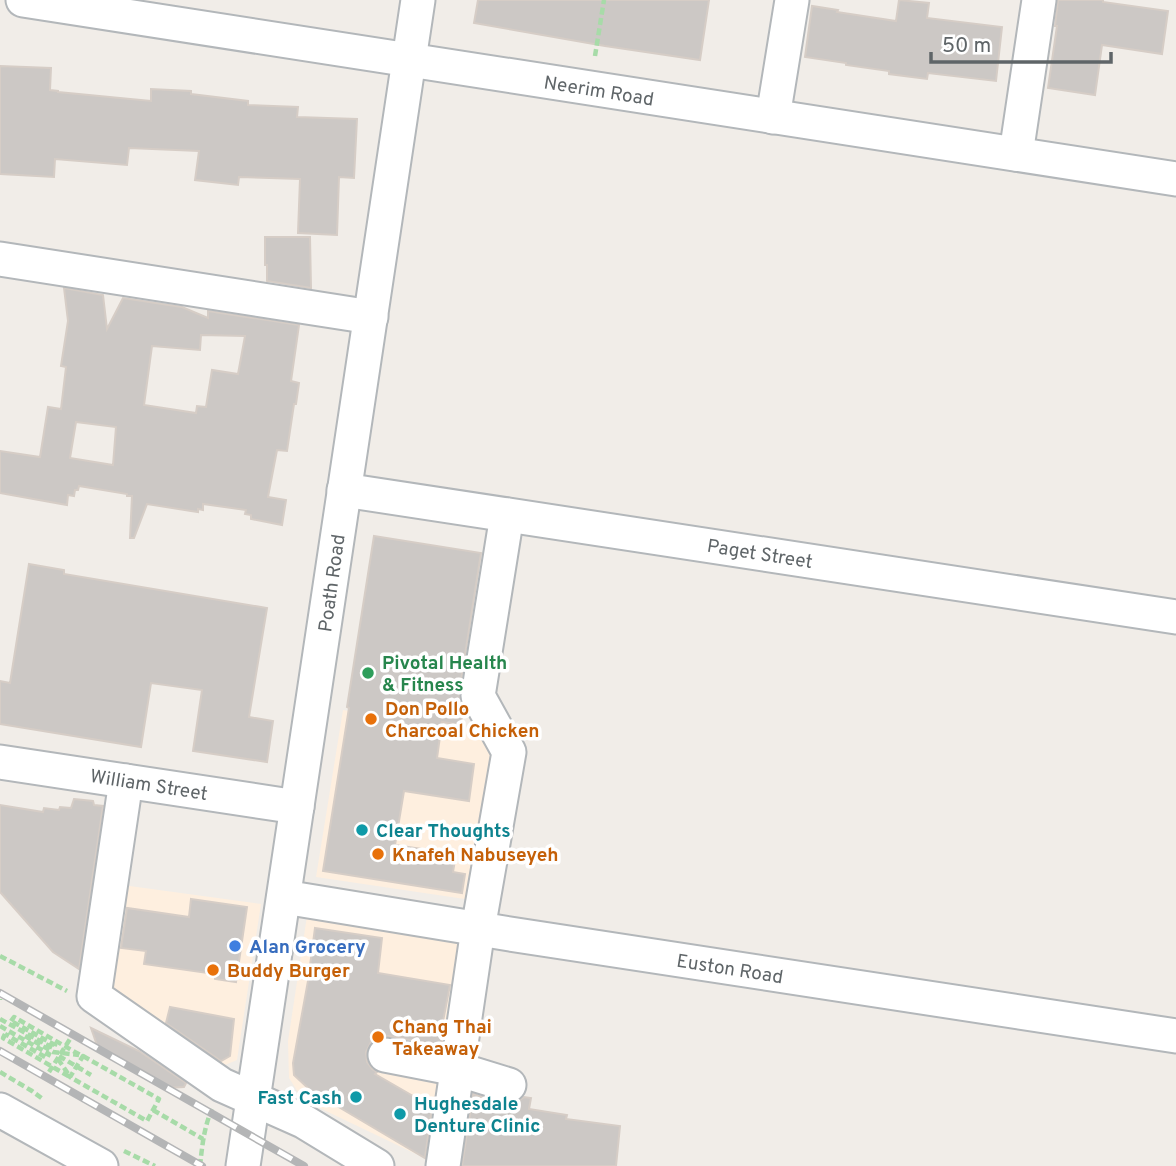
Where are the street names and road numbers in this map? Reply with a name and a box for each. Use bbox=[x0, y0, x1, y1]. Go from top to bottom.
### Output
street label: Neerim Road bbox=[542, 71, 655, 113]
street label: Poath Road bbox=[314, 533, 352, 634]
street label: Paget Street bbox=[705, 535, 814, 575]
street label: William Street bbox=[88, 765, 209, 807]
street label: Euston Road bbox=[675, 950, 785, 990]

